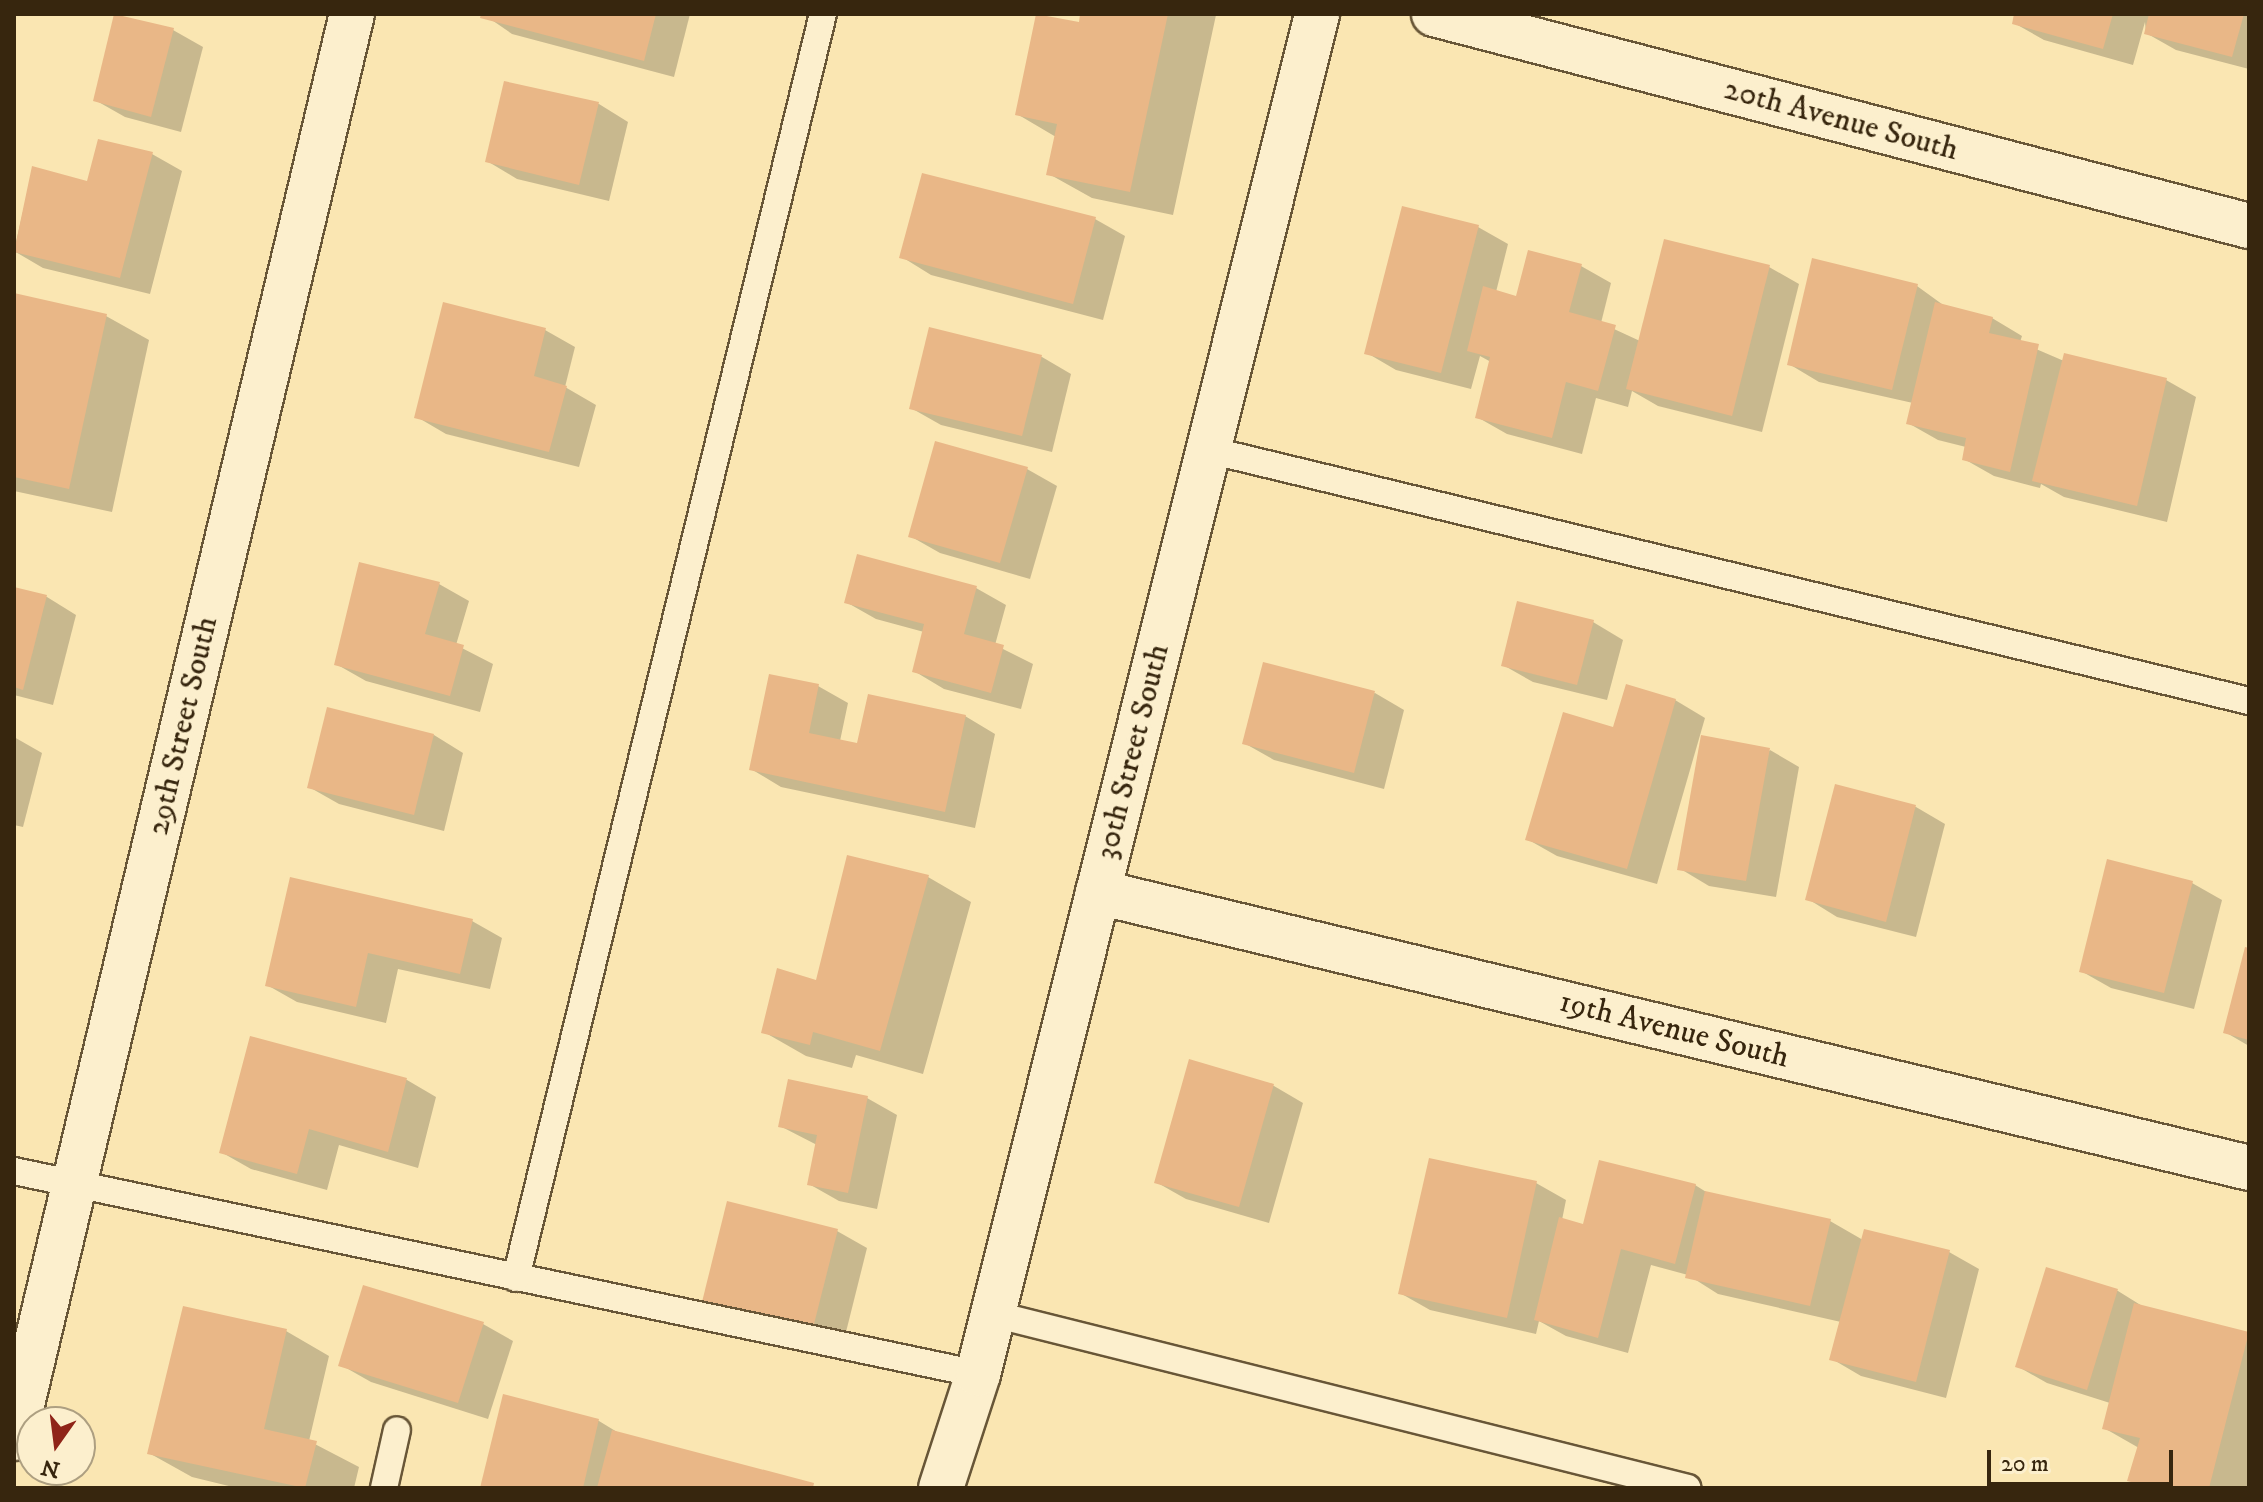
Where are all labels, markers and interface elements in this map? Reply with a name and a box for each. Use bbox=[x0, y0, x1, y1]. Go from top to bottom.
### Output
street label: 20th Avenue South bbox=[1720, 70, 1962, 170]
street label: 29th Street South bbox=[139, 613, 227, 839]
street label: 30th Street South bbox=[1088, 640, 1178, 864]
street label: 19th Avenue South bbox=[1555, 983, 1793, 1077]
north arrow bbox=[16, 1406, 96, 1486]
scale bar bbox=[1991, 1434, 2177, 1484]
text: 20 m bbox=[2001, 1449, 2049, 1479]
text: N bbox=[39, 1453, 63, 1483]

